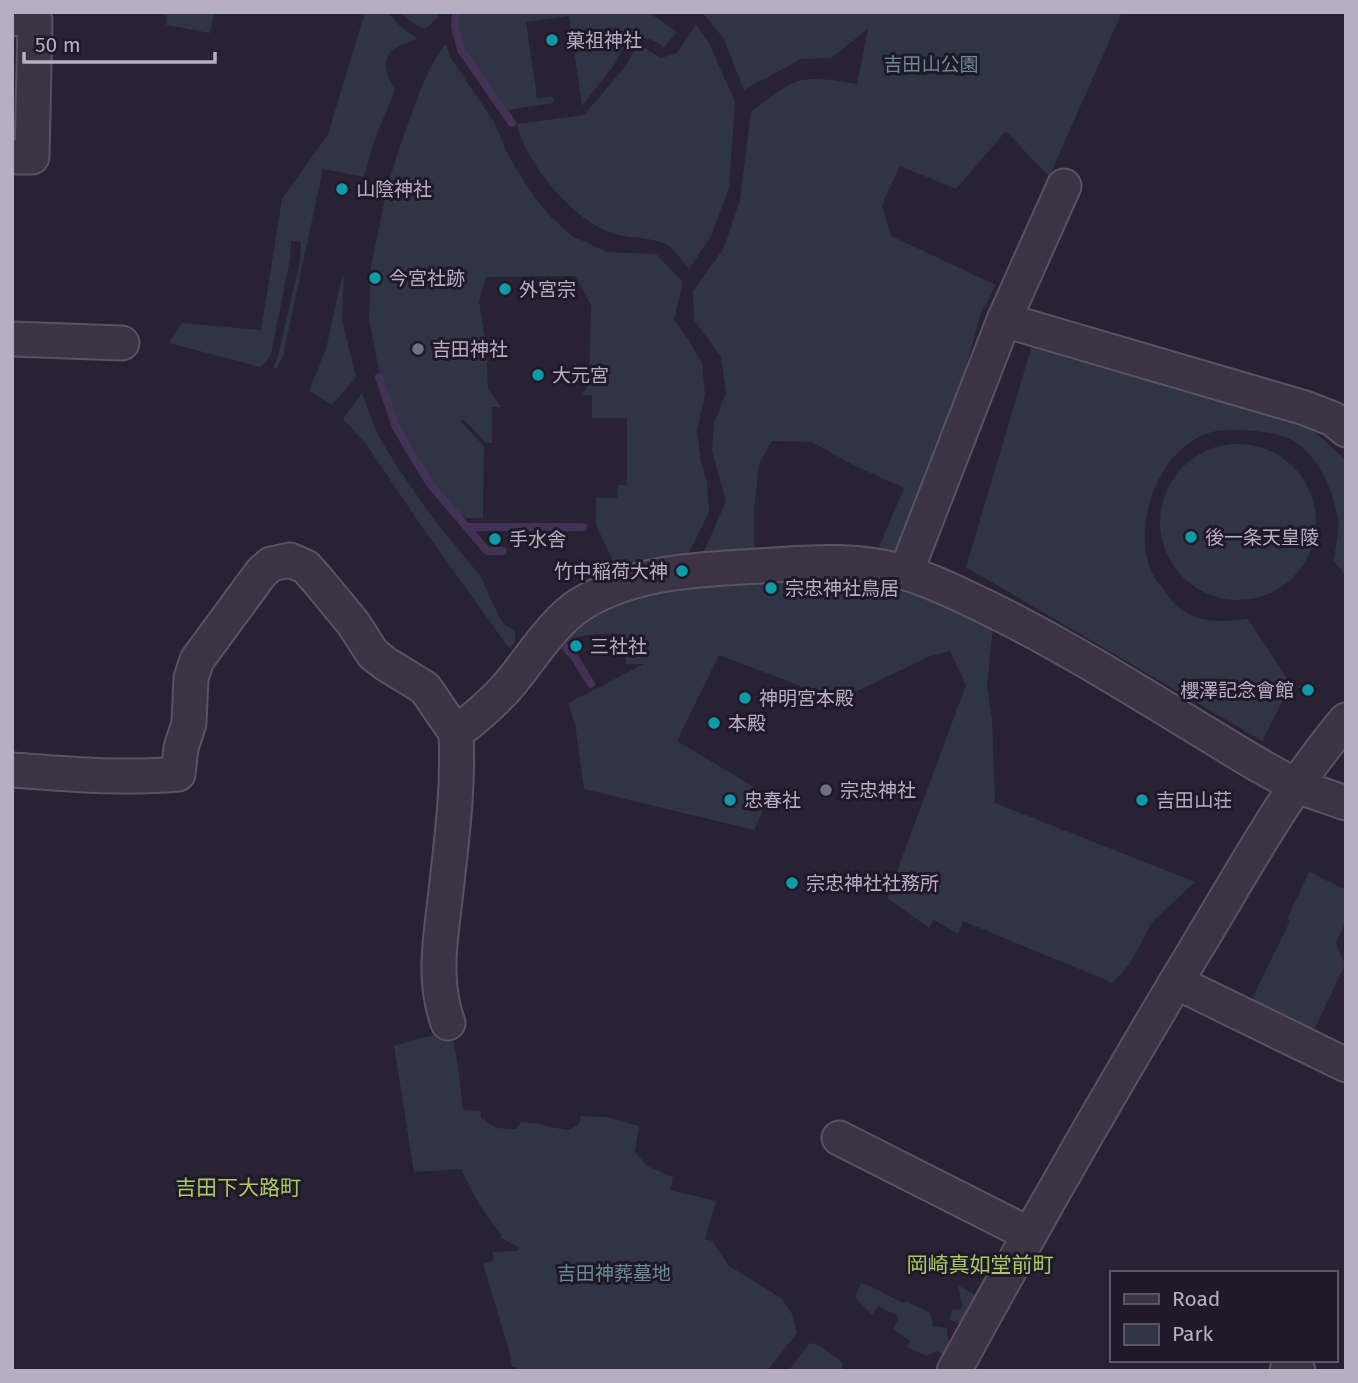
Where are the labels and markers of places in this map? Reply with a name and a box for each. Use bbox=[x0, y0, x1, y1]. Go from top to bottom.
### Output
place label: 菓祖神社 bbox=[566, 29, 642, 52]
marker: 菓祖神社 bbox=[544, 32, 560, 48]
place label: 山陰神社 bbox=[356, 178, 432, 201]
marker: 山陰神社 bbox=[334, 181, 350, 197]
place label: 今宮社跡 bbox=[389, 267, 465, 290]
marker: 今宮社跡 bbox=[367, 270, 383, 286]
place label: 外宮宗 bbox=[519, 278, 576, 301]
marker: 外宮宗 bbox=[497, 281, 513, 297]
place label: 吉田神社 bbox=[432, 338, 508, 361]
marker: 吉田神社 bbox=[410, 341, 426, 357]
place label: 大元宮 bbox=[552, 364, 609, 387]
marker: 大元宮 bbox=[530, 367, 546, 383]
place label: 後一条天皇陵 bbox=[1205, 526, 1319, 549]
place label: 手水舎 bbox=[509, 528, 566, 551]
marker: 後一条天皇陵 bbox=[1183, 529, 1199, 545]
marker: 手水舎 bbox=[487, 531, 503, 547]
place label: 竹中稲荷大神 bbox=[554, 560, 668, 583]
marker: 竹中稲荷大神 bbox=[674, 563, 690, 579]
place label: 宗忠神社鳥居 bbox=[785, 577, 899, 600]
marker: 宗忠神社鳥居 bbox=[763, 580, 779, 596]
place label: 三社社 bbox=[590, 635, 647, 658]
marker: 三社社 bbox=[568, 638, 584, 654]
place label: 櫻澤記念會館 bbox=[1180, 679, 1294, 702]
marker: 櫻澤記念會館 bbox=[1300, 682, 1316, 698]
place label: 神明宮本殿 bbox=[759, 687, 854, 710]
marker: 神明宮本殿 bbox=[737, 690, 753, 706]
place label: 本殿 bbox=[728, 712, 766, 735]
marker: 本殿 bbox=[706, 715, 722, 731]
place label: 宗忠神社 bbox=[840, 779, 916, 802]
marker: 宗忠神社 bbox=[818, 782, 834, 798]
place label: 忠春社 bbox=[744, 789, 801, 812]
place label: 吉田山荘 bbox=[1156, 789, 1232, 812]
marker: 忠春社 bbox=[722, 792, 738, 808]
marker: 吉田山荘 bbox=[1134, 792, 1150, 808]
place label: 宗忠神社社務所 bbox=[806, 872, 939, 895]
marker: 宗忠神社社務所 bbox=[784, 875, 800, 891]

